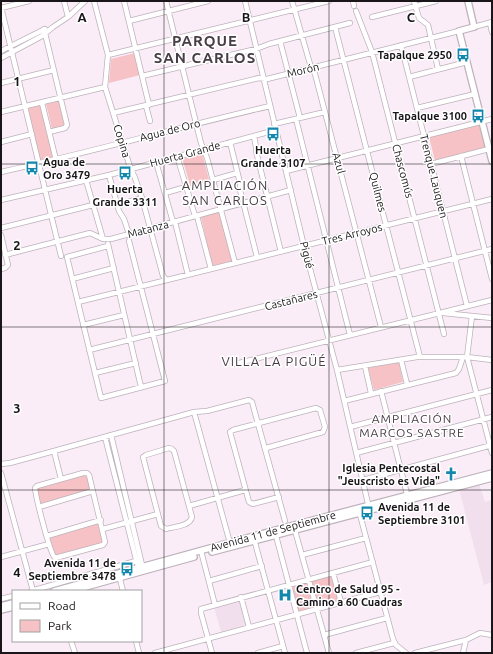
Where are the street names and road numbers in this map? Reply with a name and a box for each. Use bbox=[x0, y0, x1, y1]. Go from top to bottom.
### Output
street label: Morón bbox=[286, 60, 320, 80]
street label: Agua de Oro bbox=[138, 117, 202, 143]
street label: Copina bbox=[111, 123, 133, 159]
street label: Trenque Lauquen bbox=[418, 133, 450, 219]
street label: Huerta Grande bbox=[148, 139, 222, 169]
street label: Chascomús bbox=[390, 143, 416, 200]
street label: Azul bbox=[330, 151, 348, 175]
street label: Quilmes bbox=[367, 171, 389, 213]
street label: Matanza bbox=[126, 218, 170, 240]
street label: Tres Arroyos bbox=[321, 221, 384, 247]
street label: Pigüé bbox=[298, 240, 316, 270]
street label: Castañares bbox=[263, 288, 319, 312]
street label: Avenida 11 de Septiembre bbox=[209, 508, 337, 554]

